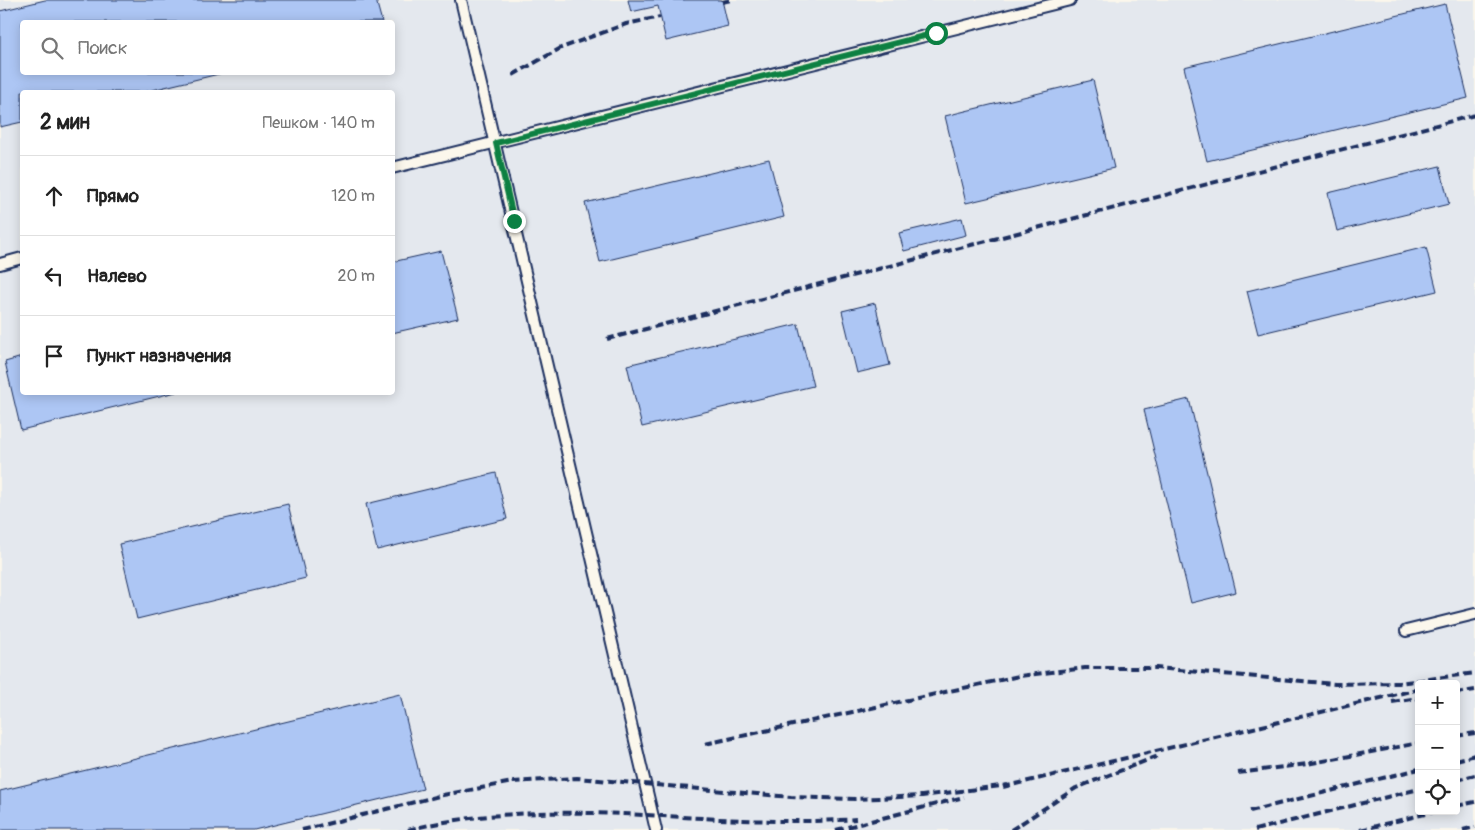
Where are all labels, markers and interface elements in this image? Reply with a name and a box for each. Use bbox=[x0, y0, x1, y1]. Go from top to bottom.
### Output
search box bbox=[20, 20, 395, 75]
route start bbox=[925, 22, 948, 45]
icon: search bbox=[38, 34, 66, 62]
text: Поиск bbox=[78, 36, 128, 60]
text: 2 мин bbox=[40, 109, 90, 136]
text: Пешком · 140 m bbox=[263, 113, 375, 133]
icon: ahead bbox=[40, 182, 68, 210]
text: Прямо bbox=[87, 184, 139, 208]
text: 120 m bbox=[331, 186, 375, 206]
route end bbox=[503, 210, 526, 233]
icon: left bbox=[40, 262, 68, 290]
text: Налево bbox=[87, 264, 147, 288]
text: 20 m bbox=[337, 266, 375, 286]
icon: arrive bbox=[40, 342, 68, 370]
text: Пункт назначения bbox=[87, 344, 231, 368]
map controls bbox=[1415, 680, 1460, 815]
button: + bbox=[1415, 680, 1460, 725]
button: − bbox=[1415, 725, 1460, 770]
button: locate bbox=[1415, 770, 1460, 815]

